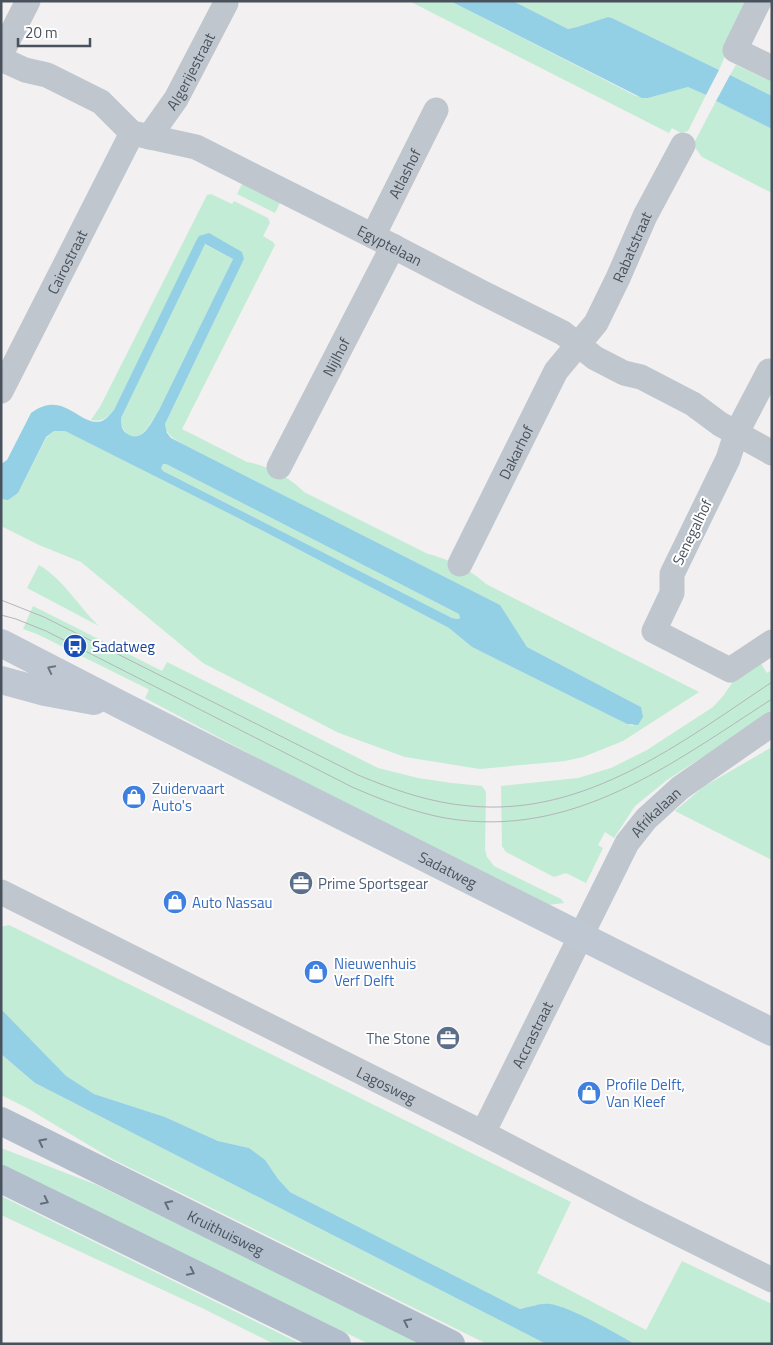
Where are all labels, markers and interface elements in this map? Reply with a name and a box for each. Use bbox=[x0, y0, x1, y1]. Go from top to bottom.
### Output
scale bar bbox=[18, 15, 90, 47]
text: 20 m bbox=[25, 21, 58, 44]
street label: Algerijestraat bbox=[160, 28, 221, 115]
street label: Atlashof bbox=[382, 145, 426, 202]
street label: Rabatstraat bbox=[606, 207, 657, 286]
street label: Egyptelaan bbox=[354, 219, 427, 271]
street label: Cairostraat bbox=[41, 225, 93, 298]
street label: Nijlhof bbox=[316, 333, 356, 380]
street label: Dakarhof bbox=[492, 421, 539, 483]
street label: Senegalhof bbox=[666, 495, 718, 569]
bus stop icon: Sadatweg bbox=[62, 633, 88, 659]
place label: Sadatweg bbox=[92, 635, 155, 658]
one-way arrow bbox=[47, 665, 56, 675]
place label: Zuidervaart Auto's bbox=[152, 777, 225, 817]
street label: Afrikalaan bbox=[624, 781, 686, 842]
shop icon: Zuidervaart Auto's bbox=[121, 784, 147, 810]
street label: Sadatweg bbox=[415, 845, 482, 894]
office icon: Prime Sportsgear bbox=[288, 870, 314, 896]
place label: Prime Sportsgear bbox=[318, 872, 428, 895]
shop icon: Auto Nassau bbox=[162, 889, 188, 915]
place label: Auto Nassau bbox=[192, 891, 272, 914]
place label: Nieuwenhuis Verf Delft bbox=[334, 952, 416, 992]
shop icon: Nieuwenhuis Verf Delft bbox=[303, 959, 329, 985]
street label: Accrastraat bbox=[506, 996, 559, 1072]
office icon: The Stone bbox=[435, 1025, 461, 1051]
place label: The Stone bbox=[366, 1027, 430, 1050]
street label: Lagosweg bbox=[353, 1060, 420, 1109]
place label: Profile Delft, Van Kleef bbox=[606, 1073, 685, 1113]
shop icon: Profile Delft, Van Kleef bbox=[576, 1080, 602, 1106]
one-way arrow bbox=[39, 1138, 48, 1148]
one-way arrow bbox=[40, 1195, 49, 1205]
one-way arrow bbox=[164, 1200, 173, 1210]
street label: Kruithuisweg bbox=[184, 1204, 269, 1261]
one-way arrow bbox=[186, 1266, 195, 1276]
one-way arrow bbox=[404, 1318, 413, 1328]

